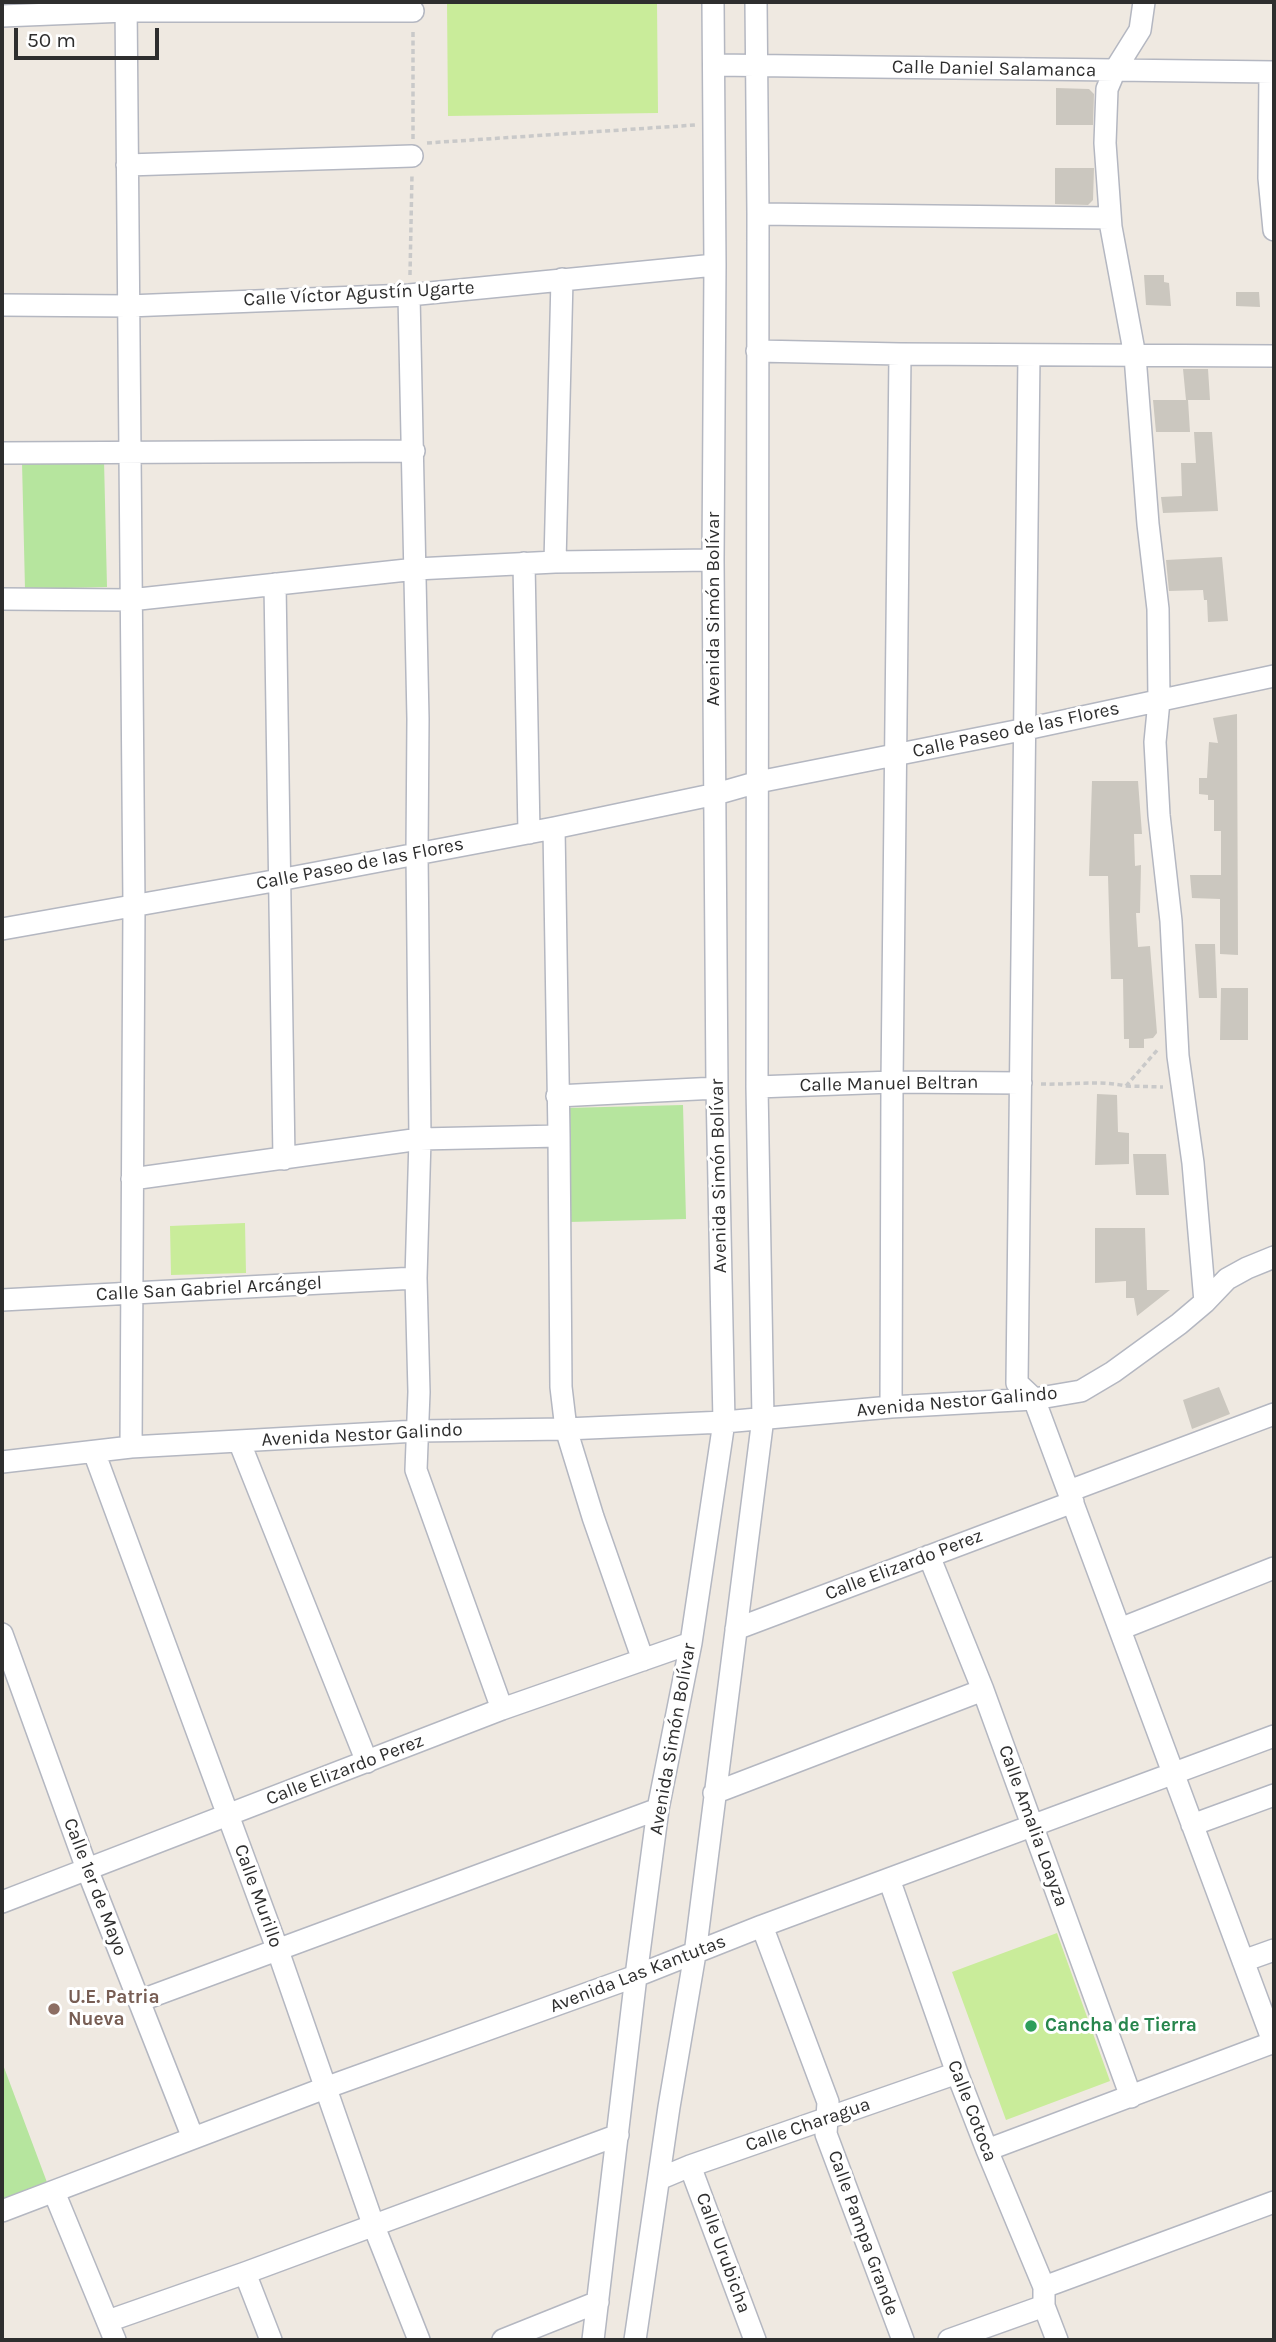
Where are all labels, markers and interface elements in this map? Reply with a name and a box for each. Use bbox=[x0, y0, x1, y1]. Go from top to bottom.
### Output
scale bar bbox=[18, 14, 163, 58]
text: 50 m bbox=[27, 28, 76, 52]
street label: Calle Daniel Salamanca bbox=[892, 56, 1096, 82]
street label: Calle Víctor Agustín Ugarte bbox=[243, 277, 475, 311]
street label: Avenida Simón Bolívar bbox=[703, 512, 725, 706]
street label: Calle Paseo de las Flores bbox=[911, 697, 1121, 763]
street label: Calle Paseo de las Flores bbox=[254, 833, 466, 895]
street label: Calle Manuel Beltran bbox=[799, 1071, 979, 1097]
street label: Avenida Simón Bolívar bbox=[706, 1079, 732, 1273]
street label: Calle San Gabriel Arcángel bbox=[95, 1272, 323, 1306]
street label: Avenida Nestor Galindo bbox=[856, 1382, 1058, 1422]
street label: Avenida Nestor Galindo bbox=[261, 1418, 463, 1452]
street label: Calle Elizardo Perez bbox=[822, 1524, 986, 1606]
street label: Avenida Simón Bolívar bbox=[645, 1641, 701, 1837]
street label: Calle Elizardo Perez bbox=[263, 1729, 427, 1811]
street label: Calle Amalia Loayza bbox=[993, 1742, 1073, 1910]
street label: Calle 1er de Mayo bbox=[58, 1815, 132, 1959]
street label: Calle Murillo bbox=[229, 1841, 287, 1951]
street label: Avenida Las Kantutas bbox=[547, 1930, 729, 2018]
place label: U.E. Patria Nueva bbox=[68, 1987, 160, 2031]
marker: U.E. Patria Nueva bbox=[46, 2001, 62, 2017]
place label: Cancha de Tierra bbox=[1045, 2015, 1197, 2037]
marker: Cancha de Tierra bbox=[1023, 2018, 1039, 2034]
street label: Calle Cotoca bbox=[942, 2057, 1002, 2165]
street label: Calle Charagua bbox=[743, 2093, 873, 2157]
street label: Calle Pampa Grande bbox=[823, 2147, 903, 2319]
street label: Calle Urubicha bbox=[691, 2190, 755, 2316]

